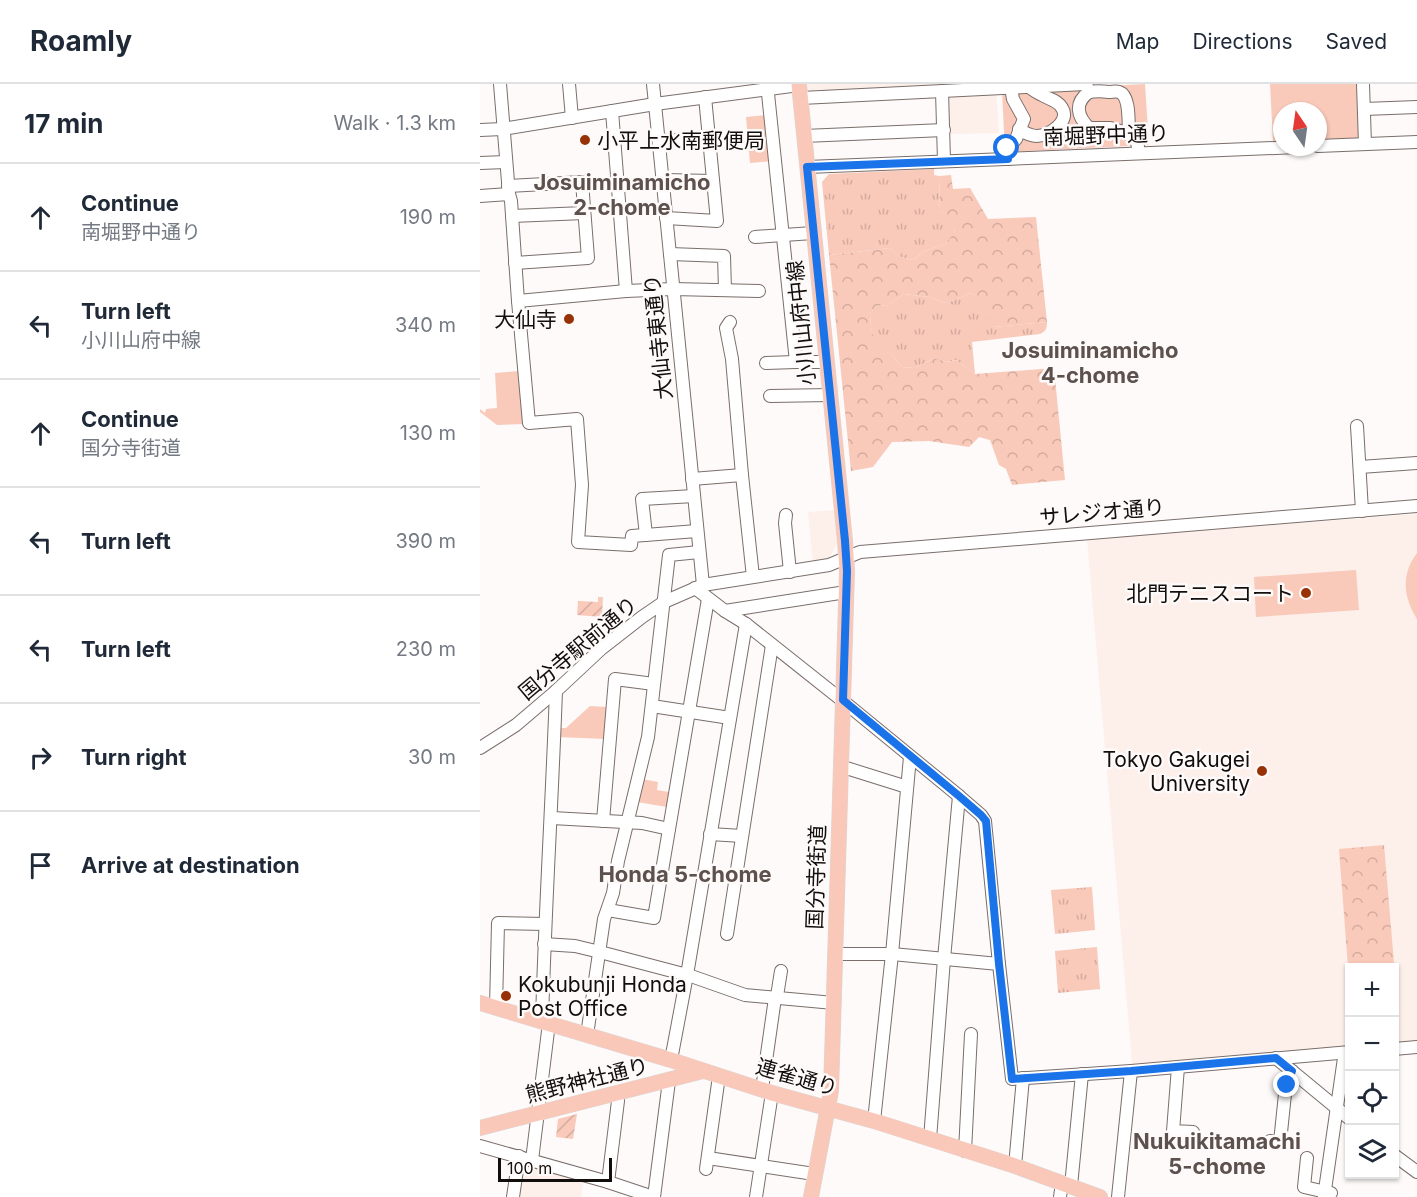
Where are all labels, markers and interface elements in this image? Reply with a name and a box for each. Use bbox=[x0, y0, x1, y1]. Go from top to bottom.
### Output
text: Roamly bbox=[30, 24, 132, 58]
text: Map bbox=[1116, 29, 1159, 54]
text: Directions bbox=[1192, 29, 1293, 54]
text: Saved bbox=[1326, 29, 1387, 54]
north arrow bbox=[1273, 102, 1327, 156]
text: 17 min bbox=[24, 108, 103, 139]
text: Walk · 1.3 km bbox=[333, 111, 456, 135]
street label: 南堀野中通り bbox=[1043, 120, 1169, 150]
place label: 小平上水南郵便局 bbox=[597, 128, 765, 153]
marker: 小平上水南郵便局 bbox=[578, 133, 592, 147]
route start bbox=[993, 134, 1019, 160]
district label: Josuiminamicho 2-chome bbox=[533, 169, 711, 220]
text: Continue bbox=[81, 190, 179, 216]
icon: ahead bbox=[24, 201, 57, 234]
text: 190 m bbox=[400, 205, 456, 229]
text: 南堀野中通り bbox=[81, 220, 201, 244]
street label: 小川山府中線 bbox=[782, 259, 820, 387]
street label: 大仙寺東通り bbox=[639, 273, 677, 401]
text: Turn left bbox=[81, 298, 171, 324]
place label: 大仙寺 bbox=[494, 307, 557, 332]
icon: left bbox=[24, 309, 57, 342]
marker: 大仙寺 bbox=[562, 312, 576, 326]
text: 340 m bbox=[395, 313, 456, 337]
text: 小川山府中線 bbox=[81, 328, 201, 352]
district label: Josuiminamicho 4-chome bbox=[1001, 337, 1179, 388]
text: Continue bbox=[81, 406, 179, 432]
icon: ahead bbox=[24, 417, 57, 450]
text: 130 m bbox=[400, 421, 456, 445]
text: 国分寺街道 bbox=[81, 436, 181, 460]
street label: サレジオ通り bbox=[1038, 494, 1166, 530]
icon: left bbox=[24, 525, 57, 558]
text: Turn left bbox=[81, 528, 171, 554]
text: 390 m bbox=[395, 529, 456, 553]
place label: 北門テニスコート bbox=[1126, 581, 1294, 606]
marker: 北門テニスコート bbox=[1299, 586, 1313, 600]
street label: 国分寺駅前通り bbox=[514, 591, 642, 705]
icon: left bbox=[24, 633, 57, 666]
text: Turn left bbox=[81, 636, 171, 662]
text: 230 m bbox=[396, 637, 456, 661]
icon: right bbox=[24, 741, 57, 774]
text: Turn right bbox=[81, 744, 187, 770]
text: 30 m bbox=[408, 745, 456, 769]
place label: Tokyo Gakugei University bbox=[1102, 747, 1250, 796]
marker: Tokyo Gakugei University bbox=[1255, 764, 1269, 778]
street label: 国分寺街道 bbox=[802, 824, 830, 930]
icon: arrive bbox=[24, 849, 57, 882]
text: Arrive at destination bbox=[81, 852, 300, 878]
district label: Honda 5-chome bbox=[598, 861, 772, 887]
map controls bbox=[1345, 963, 1399, 1179]
button: + bbox=[1345, 963, 1399, 1017]
place label: Kokubunji Honda Post Office bbox=[518, 972, 687, 1021]
marker: Kokubunji Honda Post Office bbox=[499, 989, 513, 1003]
button: − bbox=[1345, 1017, 1399, 1071]
street label: 熊野神社通り bbox=[523, 1053, 651, 1107]
street label: 連雀通り bbox=[753, 1053, 841, 1101]
route end bbox=[1273, 1071, 1299, 1097]
button: locate bbox=[1345, 1071, 1399, 1125]
button: layers bbox=[1345, 1125, 1399, 1179]
district label: Nukuikitamachi 5-chome bbox=[1133, 1128, 1301, 1179]
scale bar bbox=[498, 1155, 612, 1182]
text: 100 m bbox=[507, 1158, 552, 1178]

